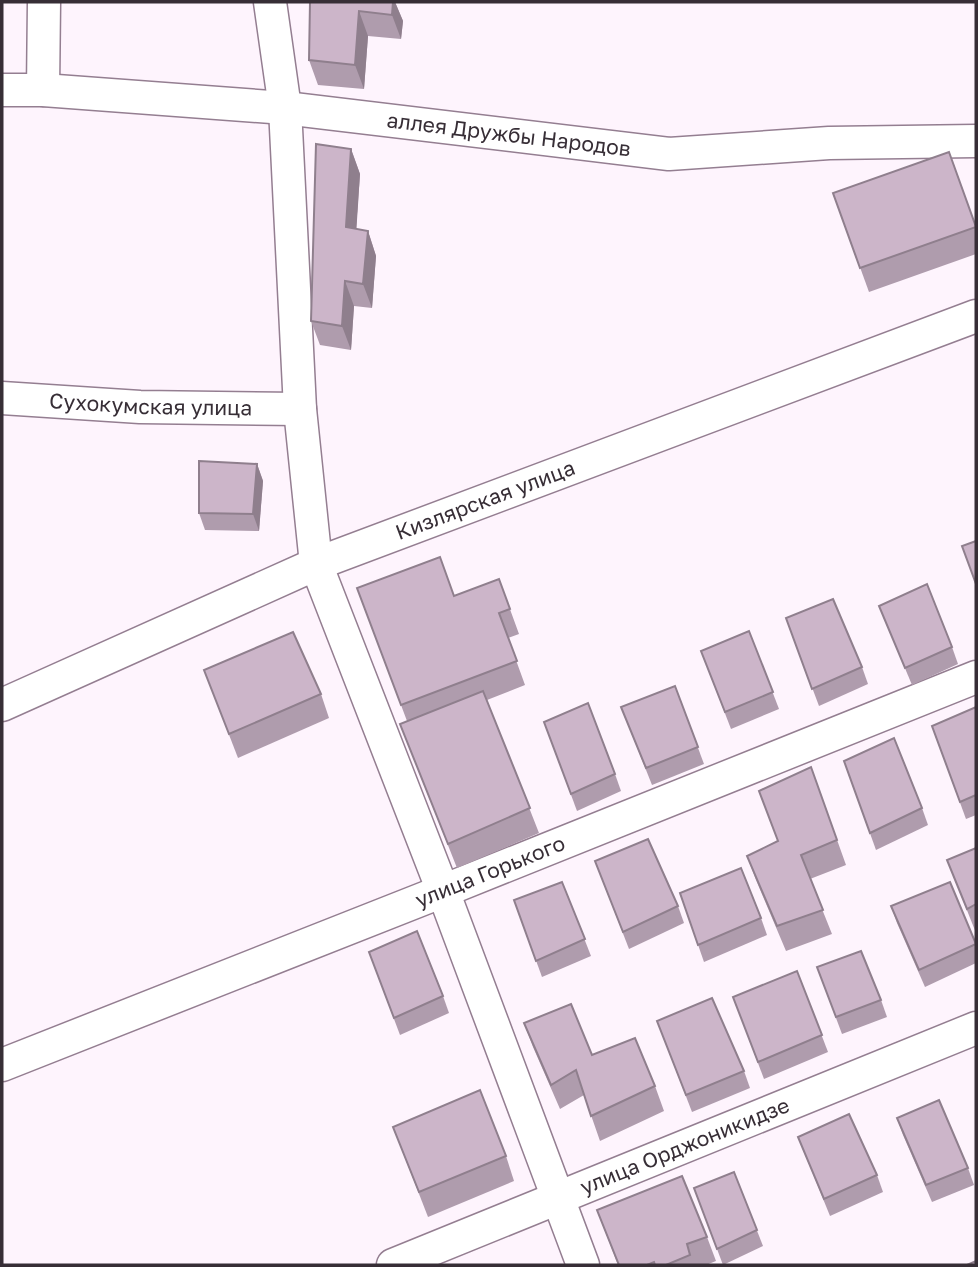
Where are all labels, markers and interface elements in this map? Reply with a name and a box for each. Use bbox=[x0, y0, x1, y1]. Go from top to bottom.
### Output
street label: аллея Дружбы Народов bbox=[385, 106, 632, 161]
street label: Сухокумская улица bbox=[49, 387, 252, 420]
street label: Кизлярская улица bbox=[392, 454, 578, 545]
street label: улица Горького bbox=[411, 829, 569, 913]
street label: улица Орджоникидзе bbox=[576, 1091, 793, 1200]

